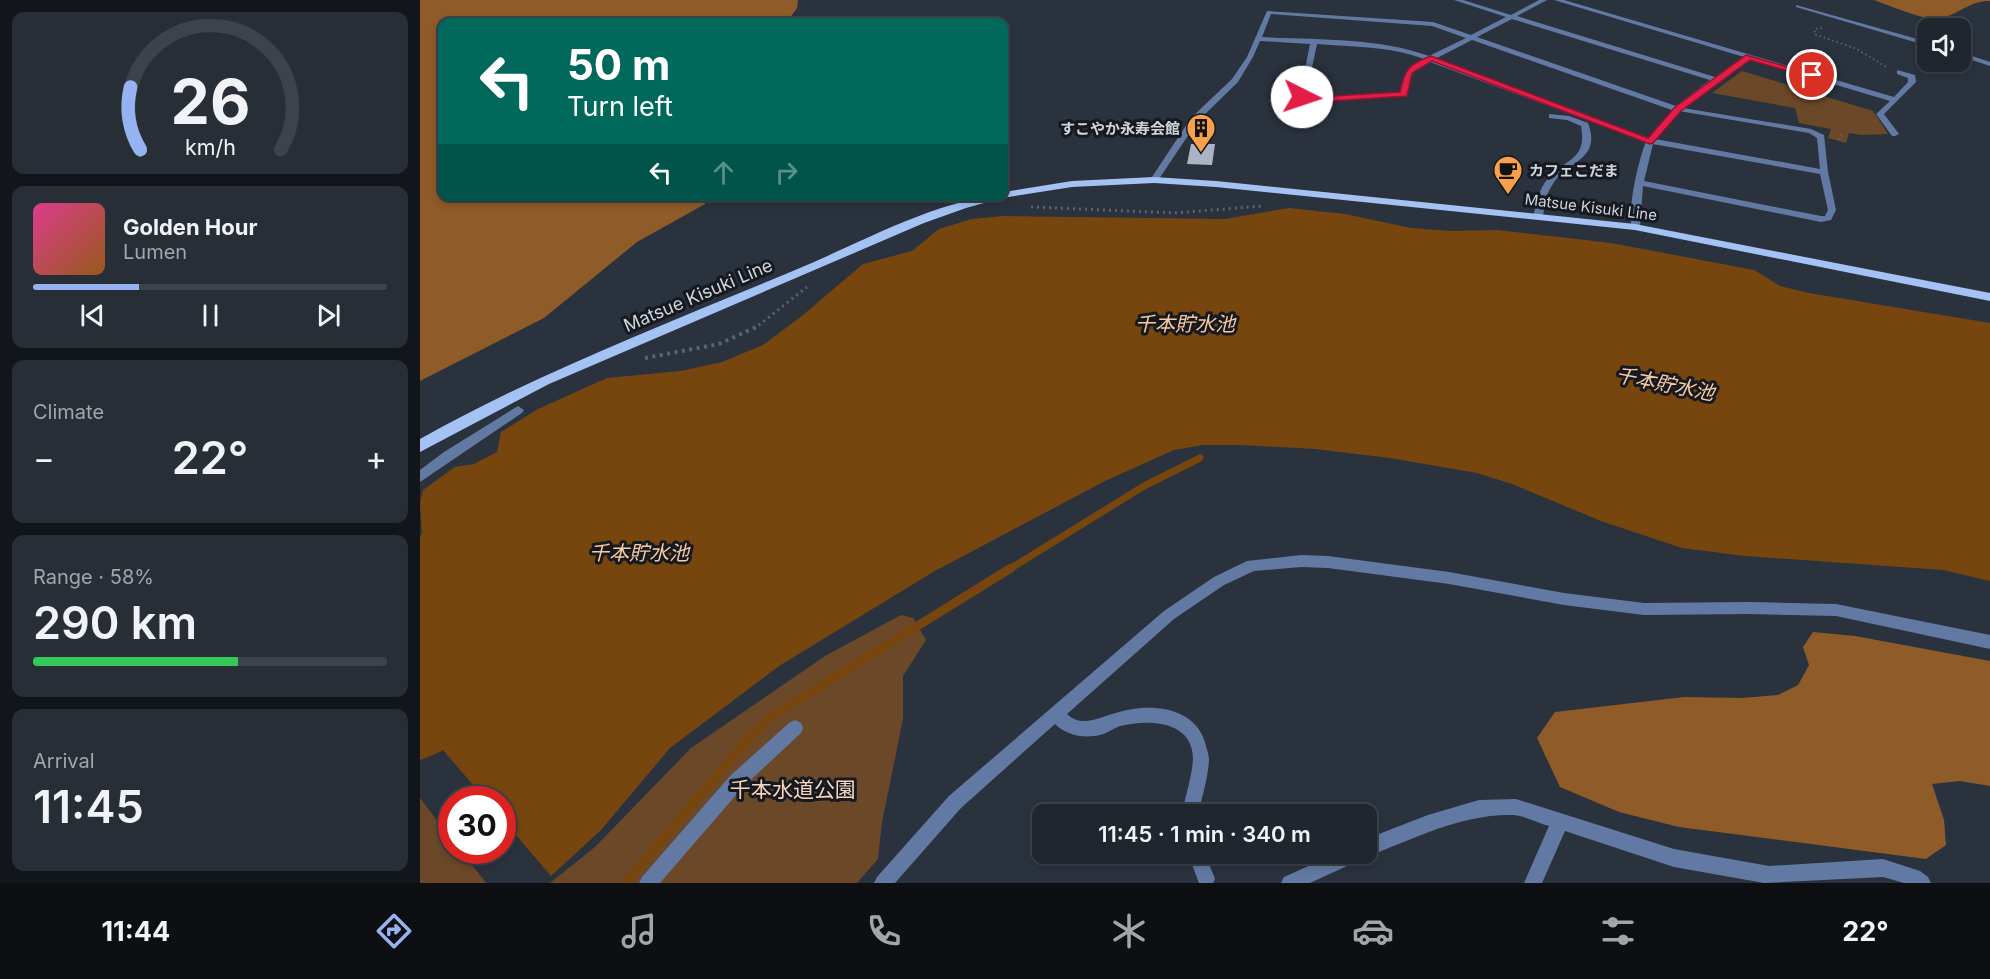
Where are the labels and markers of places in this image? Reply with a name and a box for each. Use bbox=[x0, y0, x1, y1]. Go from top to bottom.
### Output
pin bbox=[1786, 49, 1837, 100]
building icon: すこやか永寿会館 bbox=[1185, 112, 1217, 154]
place label: すこやか永寿会館 bbox=[1060, 119, 1180, 138]
cafe icon: カフェこだま bbox=[1492, 154, 1524, 196]
place label: カフェこだま bbox=[1529, 161, 1619, 180]

